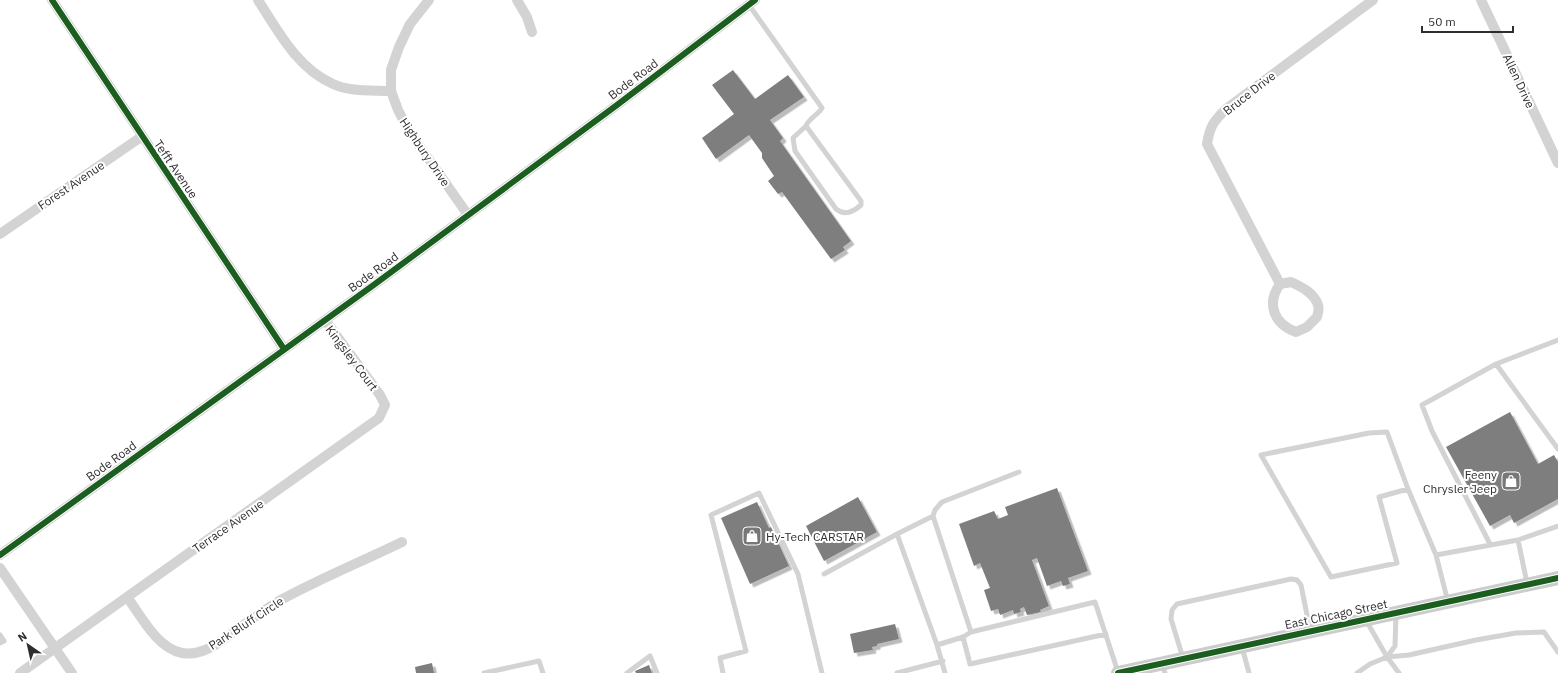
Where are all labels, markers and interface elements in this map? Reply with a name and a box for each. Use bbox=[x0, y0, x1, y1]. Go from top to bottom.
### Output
scale bar bbox=[1422, 8, 1513, 34]
text: 50 m bbox=[1428, 14, 1456, 29]
street label: Allen Drive bbox=[1500, 51, 1538, 111]
street label: Bode Road bbox=[605, 55, 661, 103]
street label: Bruce Drive bbox=[1220, 68, 1278, 118]
street label: Highbury Drive bbox=[397, 115, 454, 190]
street label: Tefft Avenue bbox=[151, 137, 201, 202]
street label: Forest Avenue bbox=[35, 157, 107, 213]
street label: Bode Road bbox=[345, 249, 401, 295]
street label: Kingsley Court bbox=[323, 322, 381, 394]
street label: Bode Road bbox=[83, 438, 139, 484]
place label: Feeny Chrysler Jeep bbox=[1423, 467, 1497, 496]
shop icon: Feeny Chrysler Jeep bbox=[1500, 470, 1522, 492]
street label: Terrace Avenue bbox=[190, 496, 267, 556]
shop icon: Hy-Tech CARSTAR bbox=[741, 525, 763, 547]
place label: Hy-Tech CARSTAR bbox=[766, 529, 864, 544]
street label: Park Bluff Circle bbox=[206, 593, 287, 653]
street label: East Chicago Street bbox=[1283, 596, 1389, 632]
north arrow bbox=[8, 625, 48, 665]
text: N bbox=[15, 629, 30, 645]

